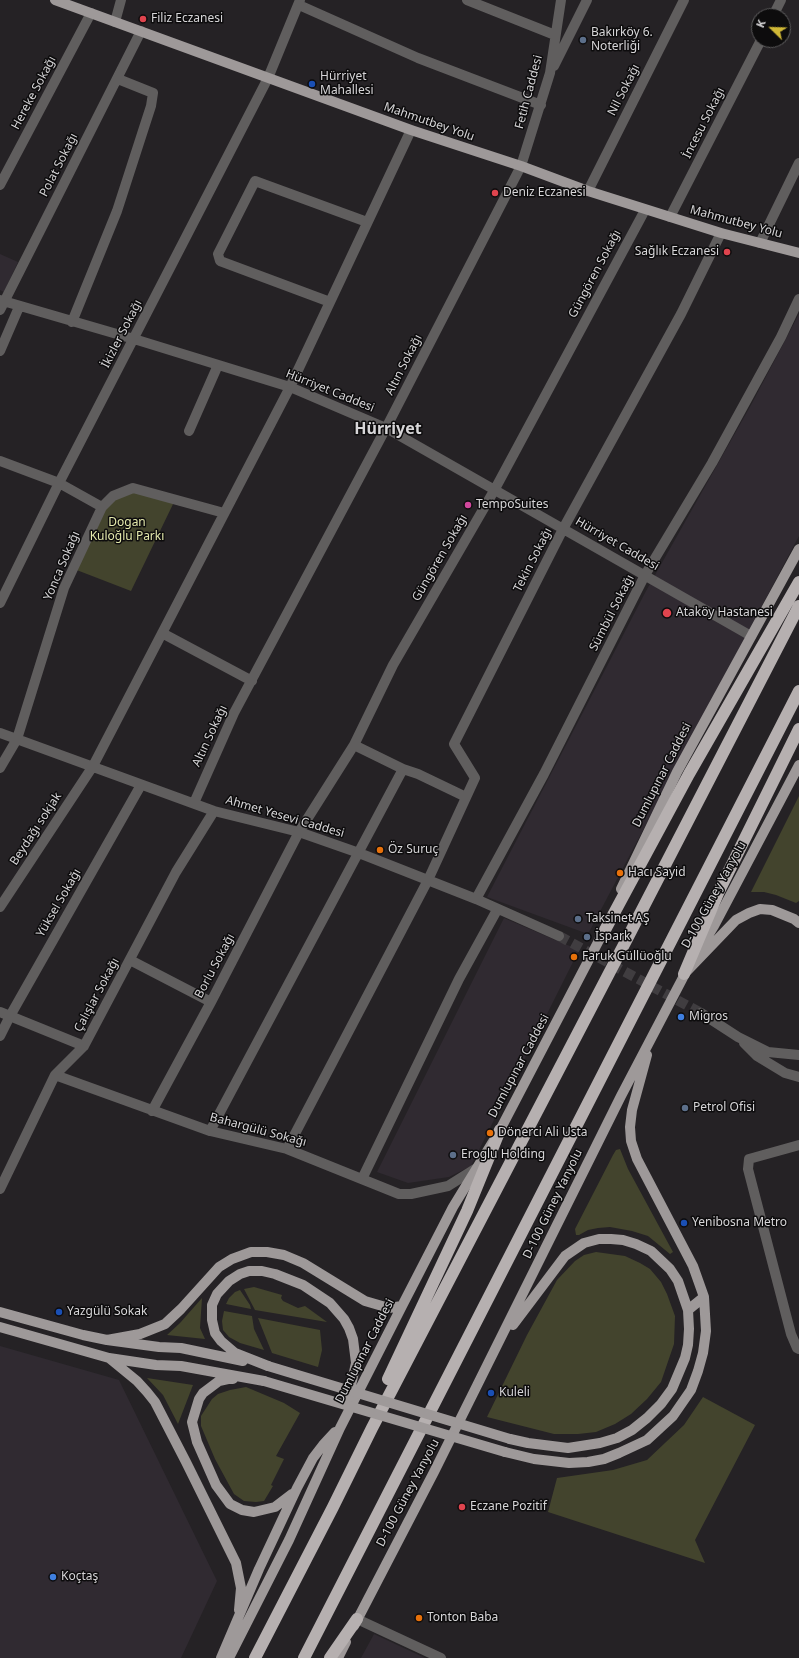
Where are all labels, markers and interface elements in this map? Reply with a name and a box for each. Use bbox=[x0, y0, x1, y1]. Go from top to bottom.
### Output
north arrow bbox=[751, 8, 791, 48]
place label: Filiz Eczanesi bbox=[151, 12, 223, 26]
marker: Filiz Eczanesi bbox=[138, 14, 148, 24]
text: K bbox=[752, 17, 769, 30]
place label: Bakırköy 6. Noterliği bbox=[591, 26, 653, 54]
marker: Bakırköy 6. Noterliği bbox=[578, 35, 588, 45]
street label: Hereke Sokağı bbox=[9, 54, 59, 132]
street label: Fetih Caddesi bbox=[512, 54, 546, 130]
street label: Nil Sokağı bbox=[605, 62, 643, 118]
place label: Hürriyet Mahallesi bbox=[320, 70, 374, 98]
marker: Hürriyet Mahallesi bbox=[307, 79, 317, 89]
street label: İncesu Sokağı bbox=[680, 85, 728, 161]
street label: Mahmutbey Yolu bbox=[382, 100, 476, 144]
street label: Polat Sokağı bbox=[37, 131, 81, 199]
place label: Deniz Eczanesi bbox=[503, 186, 586, 200]
marker: Deniz Eczanesi bbox=[490, 188, 500, 198]
street label: Mahmutbey Yolu bbox=[688, 203, 784, 241]
street label: Güngören Sokağı bbox=[566, 227, 624, 321]
place label: Sağlık Eczanesi bbox=[635, 245, 719, 259]
marker: Sağlık Eczanesi bbox=[722, 247, 732, 257]
street label: İkizler Sokağı bbox=[99, 297, 145, 371]
street label: Altın Sokağı bbox=[383, 332, 425, 398]
street label: Hürriyet Caddesi bbox=[284, 367, 376, 415]
district label: Hürriyet bbox=[354, 419, 422, 439]
place label: TempoSuites bbox=[476, 498, 548, 512]
marker: TempoSuites bbox=[463, 500, 473, 510]
street label: Güngören Sokağı bbox=[409, 512, 471, 604]
street label: Hürriyet Caddesi bbox=[573, 514, 661, 574]
park label: Dogan Kuloğlu Parkı bbox=[90, 516, 164, 544]
street label: Tekin Sokağı bbox=[511, 525, 555, 595]
street label: Yonca Sokağı bbox=[41, 529, 83, 603]
street label: Sümbül Sokağı bbox=[587, 572, 637, 654]
place label: Ataköy Hastanesi bbox=[676, 606, 773, 620]
marker: Ataköy Hastanesi bbox=[661, 607, 673, 619]
street label: Altın Sokağı bbox=[189, 703, 231, 769]
street label: Dumlupınar Caddesi bbox=[629, 720, 695, 830]
street label: Beydağı sokjak bbox=[7, 790, 65, 868]
street label: Ahmet Yesevi Caddesi bbox=[224, 793, 346, 841]
street label: D-100 Güney Yanyolu bbox=[679, 839, 749, 951]
place label: Öz Suruç bbox=[388, 843, 438, 857]
marker: Öz Suruç bbox=[375, 845, 385, 855]
street label: Yüksel Sokağı bbox=[34, 866, 84, 940]
place label: Hacı Sayid bbox=[628, 866, 686, 880]
marker: Hacı Sayid bbox=[615, 868, 625, 878]
place label: Taksinet AŞ bbox=[586, 912, 650, 926]
marker: Taksinet AŞ bbox=[573, 914, 583, 924]
place label: İspark bbox=[595, 930, 630, 944]
street label: Borlu Sokağı bbox=[192, 931, 238, 1001]
marker: İspark bbox=[582, 932, 592, 942]
place label: Faruk Güllüoğlu bbox=[582, 950, 672, 964]
marker: Faruk Güllüoğlu bbox=[569, 952, 579, 962]
street label: Çalışlar Sokağı bbox=[71, 956, 123, 1034]
place label: Migros bbox=[689, 1010, 728, 1024]
street label: Dumlupınar Caddesi bbox=[486, 1012, 552, 1120]
marker: Migros bbox=[676, 1012, 686, 1022]
place label: Petrol Ofisi bbox=[693, 1101, 755, 1115]
marker: Petrol Ofisi bbox=[680, 1103, 690, 1113]
street label: Bahargülü Sokağı bbox=[208, 1110, 308, 1150]
place label: Dönerci Ali Usta bbox=[498, 1126, 587, 1140]
marker: Dönerci Ali Usta bbox=[485, 1128, 495, 1138]
street label: D-100 Güney Yanyolu bbox=[520, 1147, 586, 1261]
place label: Eroglu Holding bbox=[461, 1148, 545, 1162]
marker: Eroglu Holding bbox=[448, 1150, 458, 1160]
place label: Yenibosna Metro bbox=[692, 1216, 787, 1230]
marker: Yenibosna Metro bbox=[679, 1218, 689, 1228]
street label: Dumlupınar Caddesi bbox=[332, 1296, 398, 1406]
place label: Yazgülü Sokak bbox=[67, 1305, 147, 1319]
marker: Yazgülü Sokak bbox=[54, 1307, 64, 1317]
place label: Kuleli bbox=[499, 1386, 530, 1400]
marker: Kuleli bbox=[486, 1388, 496, 1398]
street label: D-100 Güney Yanyolu bbox=[373, 1437, 443, 1549]
place label: Eczane Pozitif bbox=[470, 1500, 547, 1514]
marker: Eczane Pozitif bbox=[457, 1502, 467, 1512]
place label: Koçtaş bbox=[61, 1570, 98, 1584]
marker: Koçtaş bbox=[48, 1572, 58, 1582]
place label: Tonton Baba bbox=[427, 1611, 498, 1625]
marker: Tonton Baba bbox=[414, 1613, 424, 1623]

